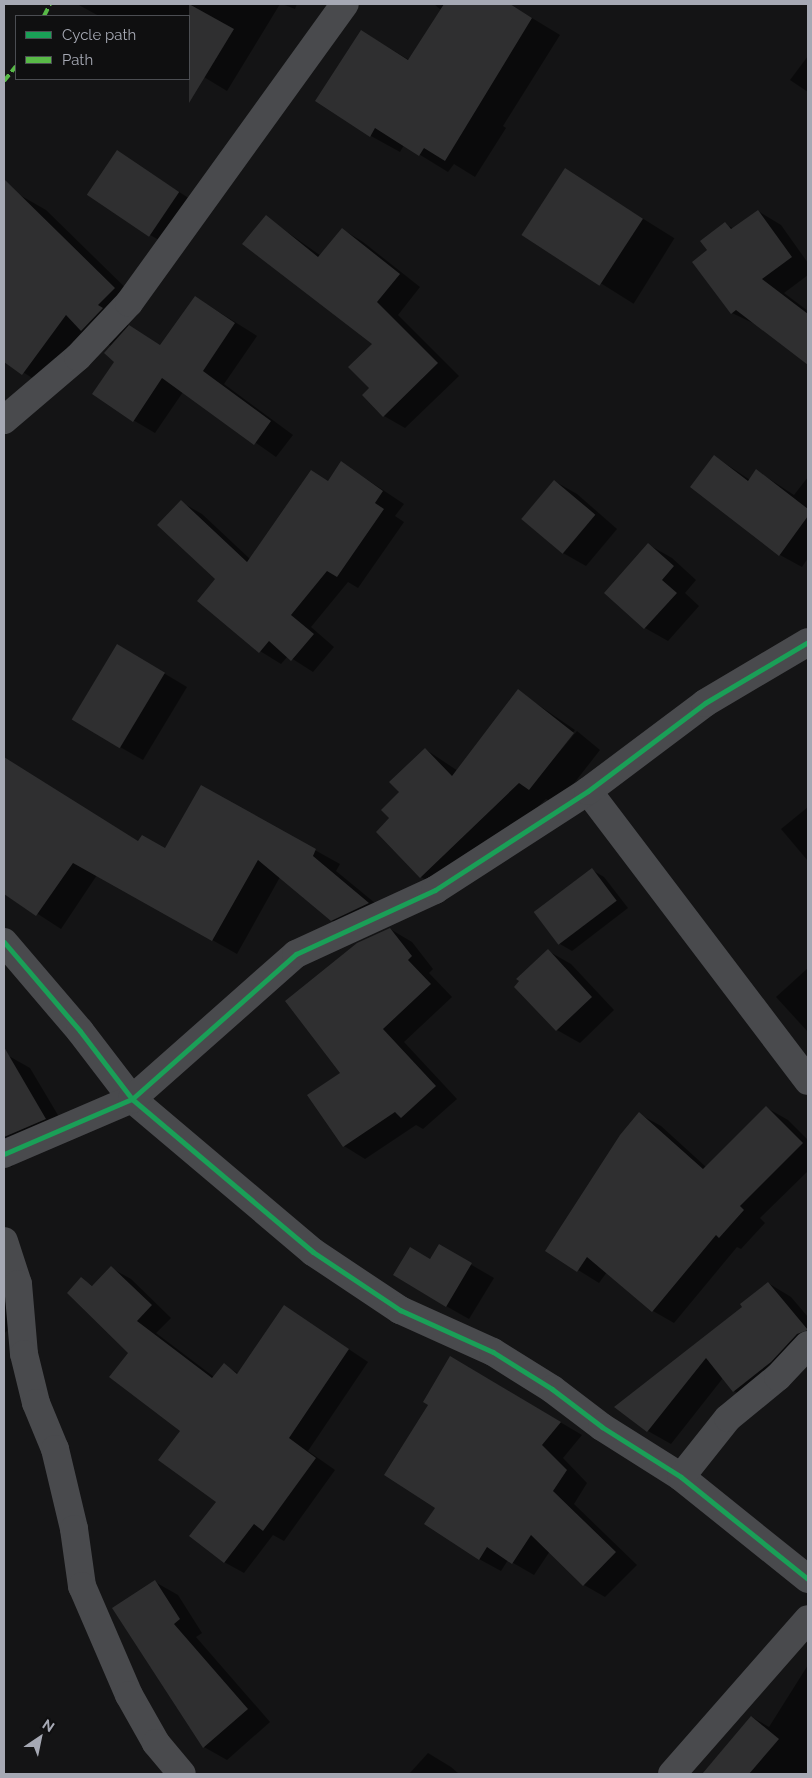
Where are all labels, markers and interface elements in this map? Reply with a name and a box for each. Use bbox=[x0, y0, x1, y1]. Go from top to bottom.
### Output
legend bbox=[15, 15, 190, 80]
text: Cycle path bbox=[62, 26, 136, 44]
text: Path bbox=[62, 51, 93, 69]
north arrow bbox=[15, 1713, 65, 1763]
text: N bbox=[39, 1716, 57, 1735]

